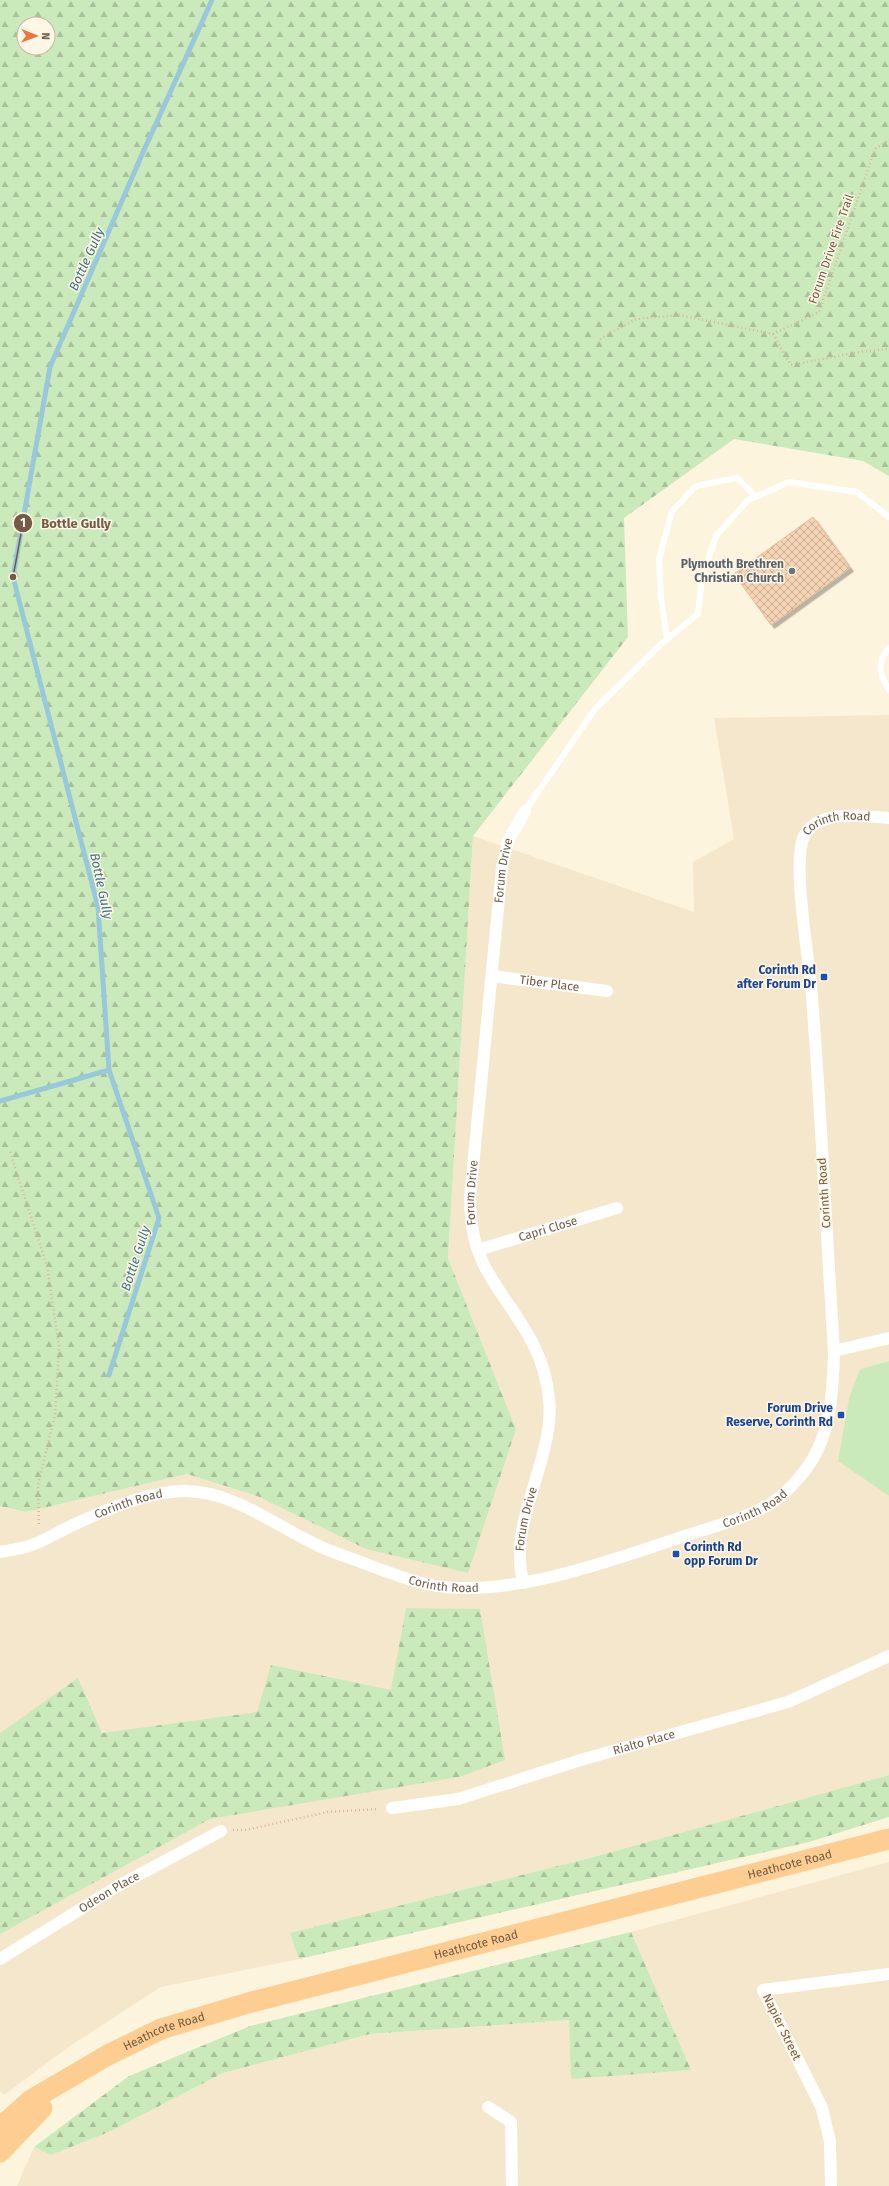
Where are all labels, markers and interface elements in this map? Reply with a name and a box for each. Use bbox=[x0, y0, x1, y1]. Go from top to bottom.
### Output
north arrow bbox=[16, 16, 56, 56]
text: N bbox=[39, 32, 52, 40]
street label: Forum Drive Fire Trail bbox=[806, 192, 857, 306]
water label: Bottle Gully bbox=[66, 225, 107, 293]
callout: Bottle Gully bbox=[13, 511, 119, 536]
text: 1 bbox=[20, 516, 26, 530]
text: Bottle Gully bbox=[41, 516, 111, 531]
place label: Plymouth Brethren Christian Church bbox=[681, 557, 784, 585]
marker: Plymouth Brethren Christian Church bbox=[787, 566, 797, 576]
street label: Corinth Road bbox=[800, 809, 871, 838]
street label: Forum Drive bbox=[492, 837, 515, 904]
water label: Bottle Gully bbox=[87, 852, 116, 921]
place label: Corinth Rd after Forum Dr bbox=[737, 963, 816, 991]
marker: Corinth Rd after Forum Dr bbox=[819, 972, 829, 982]
street label: Tiber Place bbox=[519, 973, 580, 994]
street label: Corinth Road bbox=[815, 1157, 833, 1229]
street label: Forum Drive bbox=[463, 1159, 481, 1226]
street label: Capri Close bbox=[517, 1213, 579, 1244]
water label: Bottle Gully bbox=[118, 1223, 153, 1293]
place label: Forum Drive Reserve, Corinth Rd bbox=[726, 1401, 833, 1429]
marker: Forum Drive Reserve, Corinth Rd bbox=[836, 1410, 846, 1420]
street label: Forum Drive bbox=[513, 1485, 540, 1552]
street label: Corinth Road bbox=[92, 1486, 164, 1522]
street label: Corinth Road bbox=[721, 1487, 790, 1531]
place label: Corinth Rd opp Forum Dr bbox=[684, 1540, 758, 1568]
marker: Corinth Rd opp Forum Dr bbox=[671, 1549, 681, 1559]
street label: Corinth Road bbox=[407, 1573, 479, 1595]
street label: Rialto Place bbox=[611, 1727, 677, 1758]
street label: Heathcote Road bbox=[746, 1847, 833, 1882]
street label: Odeon Place bbox=[76, 1869, 142, 1916]
street label: Heathcote Road bbox=[432, 1927, 520, 1962]
street label: Napier Street bbox=[760, 1992, 804, 2063]
street label: Heathcote Road bbox=[121, 2009, 206, 2053]

